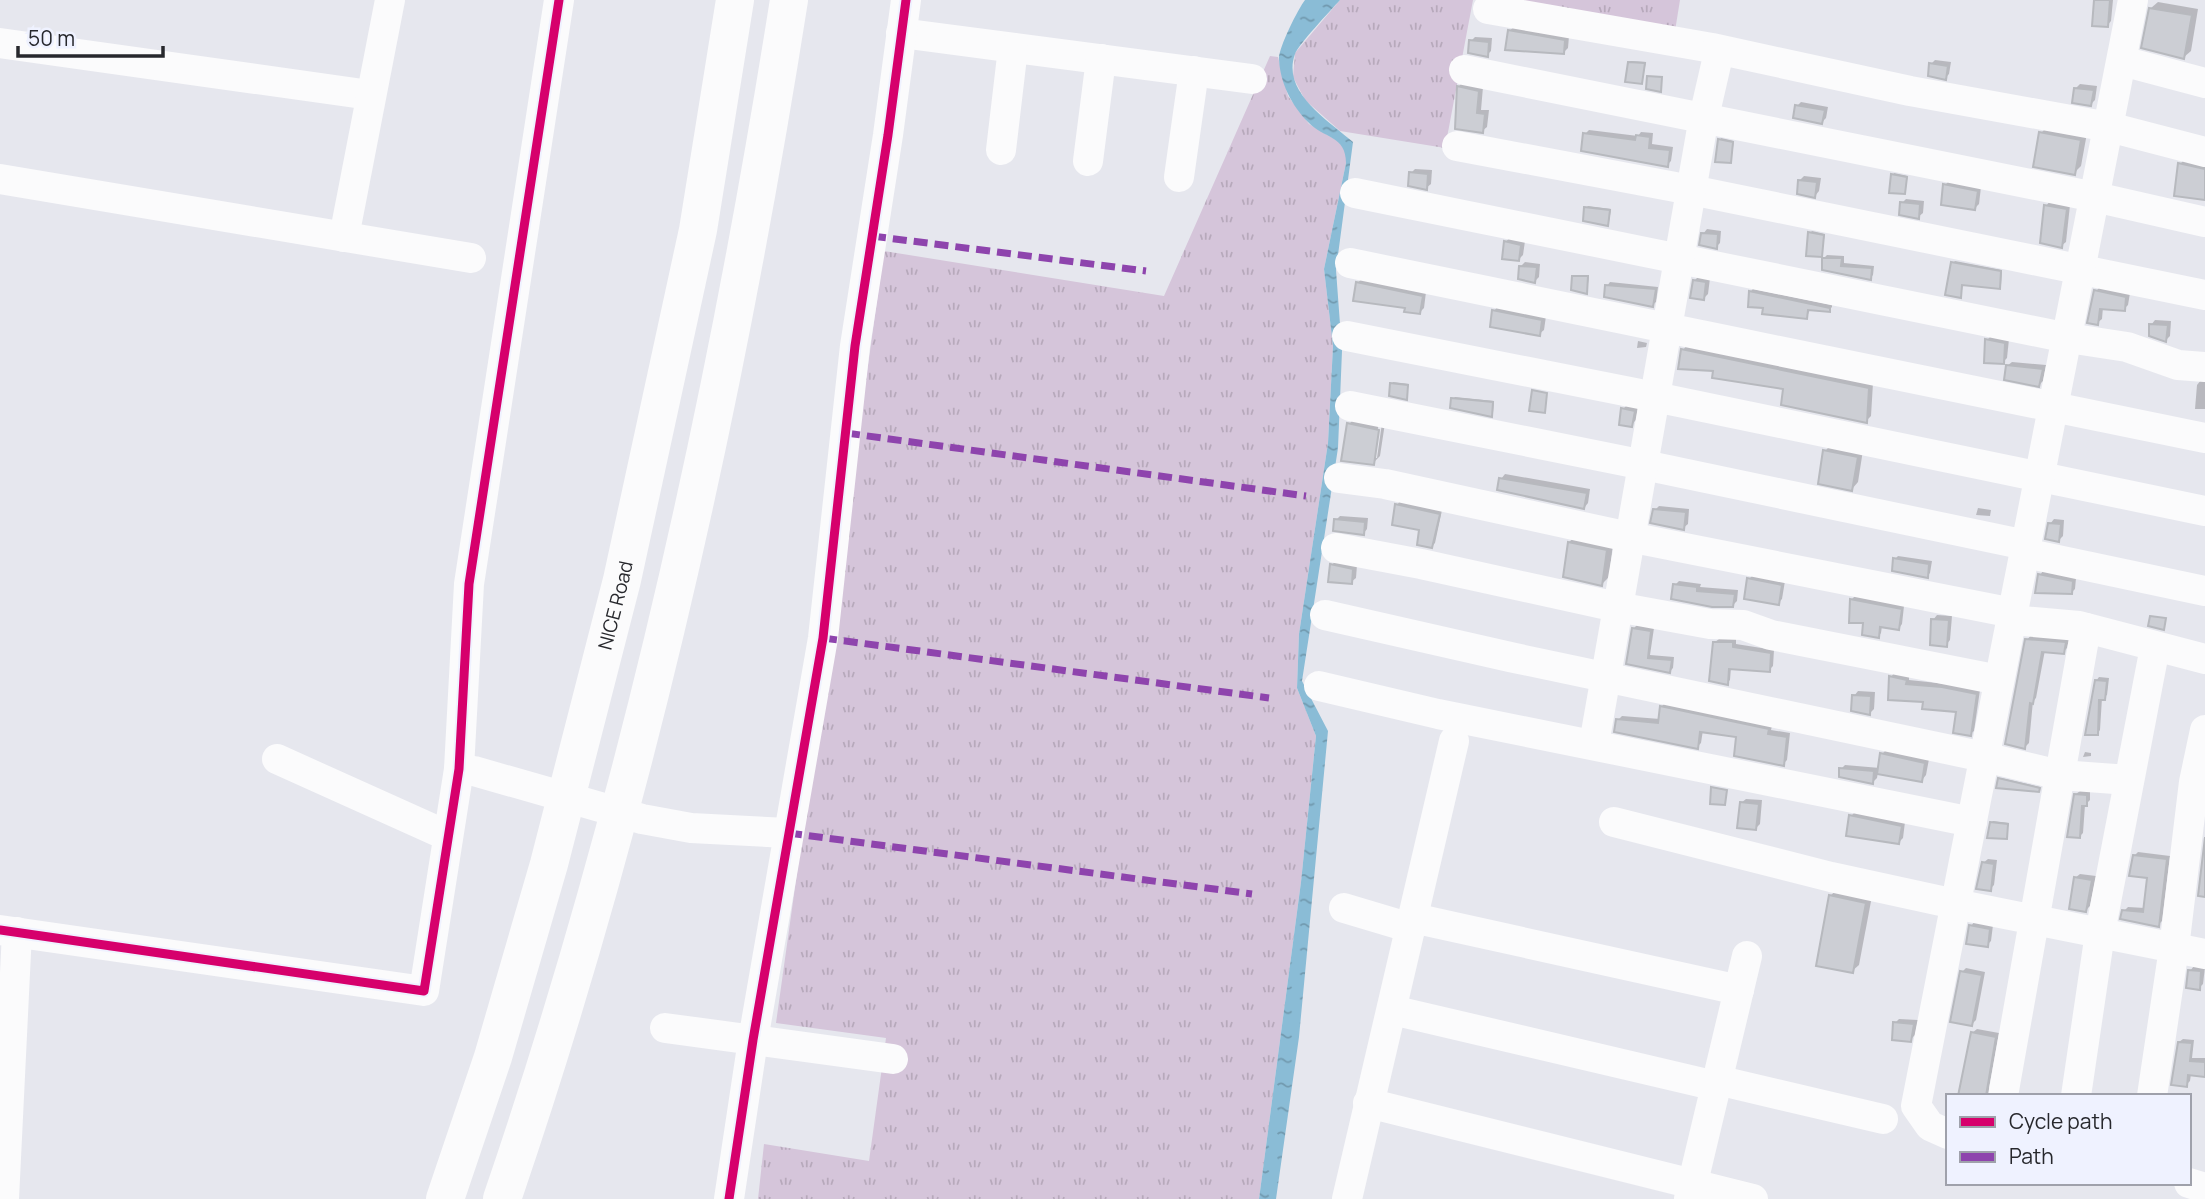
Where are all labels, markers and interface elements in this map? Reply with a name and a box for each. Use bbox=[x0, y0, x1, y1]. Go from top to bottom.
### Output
scale bar bbox=[18, 14, 163, 58]
text: 50 m bbox=[28, 24, 75, 52]
street label: NICE Road bbox=[592, 558, 639, 652]
legend bbox=[1946, 1094, 2191, 1185]
text: Cycle path bbox=[2009, 1107, 2112, 1135]
text: Path bbox=[2009, 1142, 2054, 1170]

